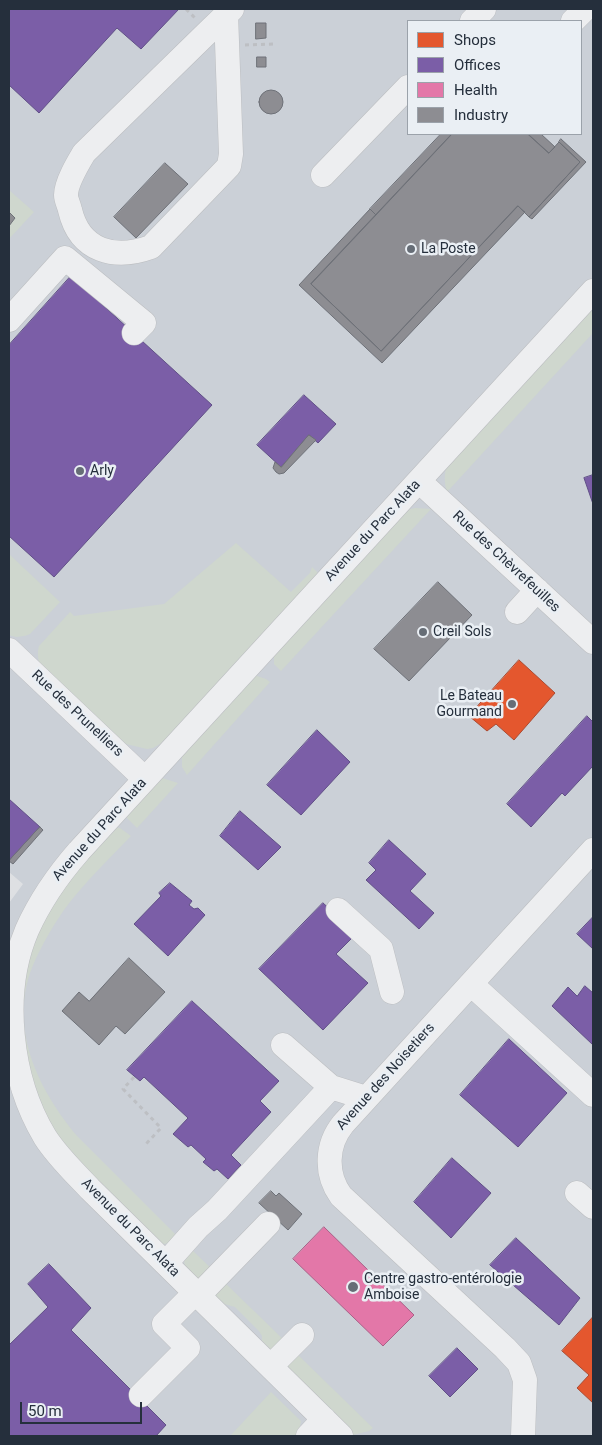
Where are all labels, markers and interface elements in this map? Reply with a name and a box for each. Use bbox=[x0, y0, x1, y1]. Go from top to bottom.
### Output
legend bbox=[407, 20, 582, 135]
text: Shops bbox=[454, 31, 496, 49]
text: Offices bbox=[454, 56, 501, 74]
text: Health bbox=[454, 81, 498, 99]
text: Industry bbox=[454, 106, 508, 124]
place label: La Poste bbox=[421, 241, 476, 257]
marker: La Poste bbox=[405, 243, 417, 255]
place label: Arly bbox=[90, 463, 114, 479]
marker: Arly bbox=[74, 465, 86, 477]
street label: Avenue du Parc Alata bbox=[322, 477, 424, 585]
street label: Rue des Chèvrefeuilles bbox=[449, 508, 563, 616]
place label: Creil Sols bbox=[433, 624, 491, 640]
marker: Creil Sols bbox=[417, 626, 429, 638]
street label: Rue des Prunelliers bbox=[28, 667, 126, 761]
place label: Le Bateau Gourmand bbox=[436, 688, 502, 720]
marker: Le Bateau Gourmand bbox=[506, 698, 518, 710]
street label: Avenue du Parc Alata bbox=[49, 775, 151, 885]
street label: Avenue des Noisetiers bbox=[333, 1020, 439, 1134]
street label: Avenue du Parc Alata bbox=[77, 1175, 183, 1281]
place label: Centre gastro-entérologie Amboise bbox=[364, 1271, 522, 1304]
marker: Centre gastro-entérologie Amboise bbox=[346, 1280, 360, 1294]
scale bar bbox=[22, 1392, 145, 1424]
text: 50 m bbox=[28, 1402, 62, 1420]

